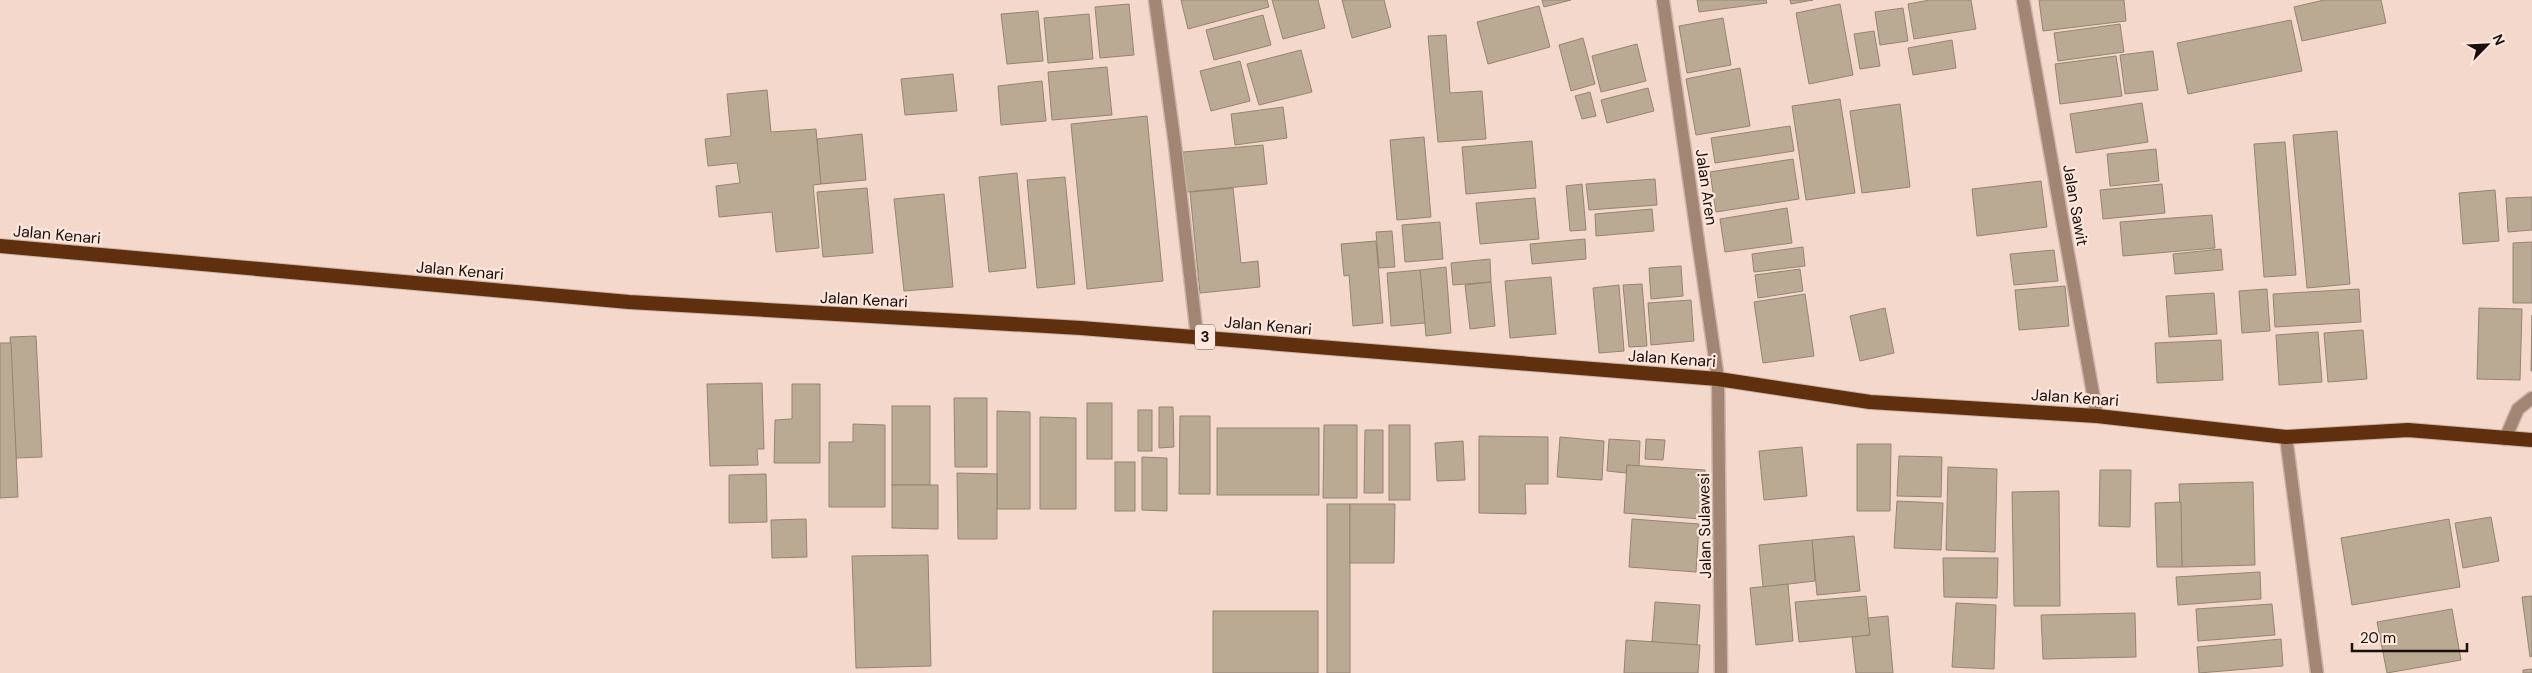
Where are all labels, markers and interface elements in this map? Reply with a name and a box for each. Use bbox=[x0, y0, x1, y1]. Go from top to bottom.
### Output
north arrow bbox=[2462, 20, 2512, 70]
text: N bbox=[2489, 31, 2509, 48]
street label: Jalan Aren bbox=[1691, 148, 1722, 227]
street label: Jalan Sawit bbox=[2058, 163, 2093, 248]
street label: Jalan Kenari bbox=[12, 220, 102, 249]
street label: Jalan Kenari bbox=[415, 256, 505, 285]
street label: Jalan Kenari bbox=[819, 287, 908, 312]
street label: Jalan Kenari bbox=[1223, 311, 1313, 340]
road number: 3 bbox=[1195, 324, 1215, 350]
street label: Jalan Kenari bbox=[1627, 345, 1717, 372]
street label: Jalan Kenari bbox=[2030, 384, 2120, 411]
street label: Jalan Sulawesi bbox=[1693, 473, 1716, 579]
scale bar bbox=[2352, 620, 2467, 652]
text: 20 m bbox=[2360, 628, 2396, 648]

